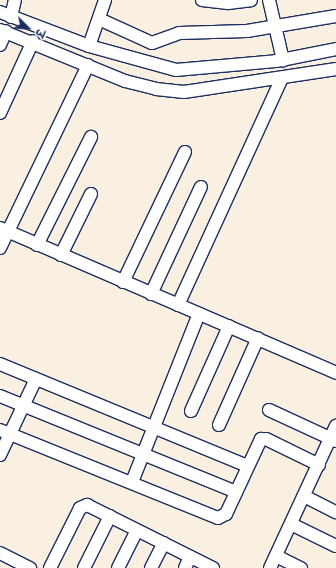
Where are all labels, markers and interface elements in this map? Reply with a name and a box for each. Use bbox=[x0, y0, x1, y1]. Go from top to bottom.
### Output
north arrow bbox=[8, 8, 48, 48]
text: उ bbox=[31, 27, 47, 39]

